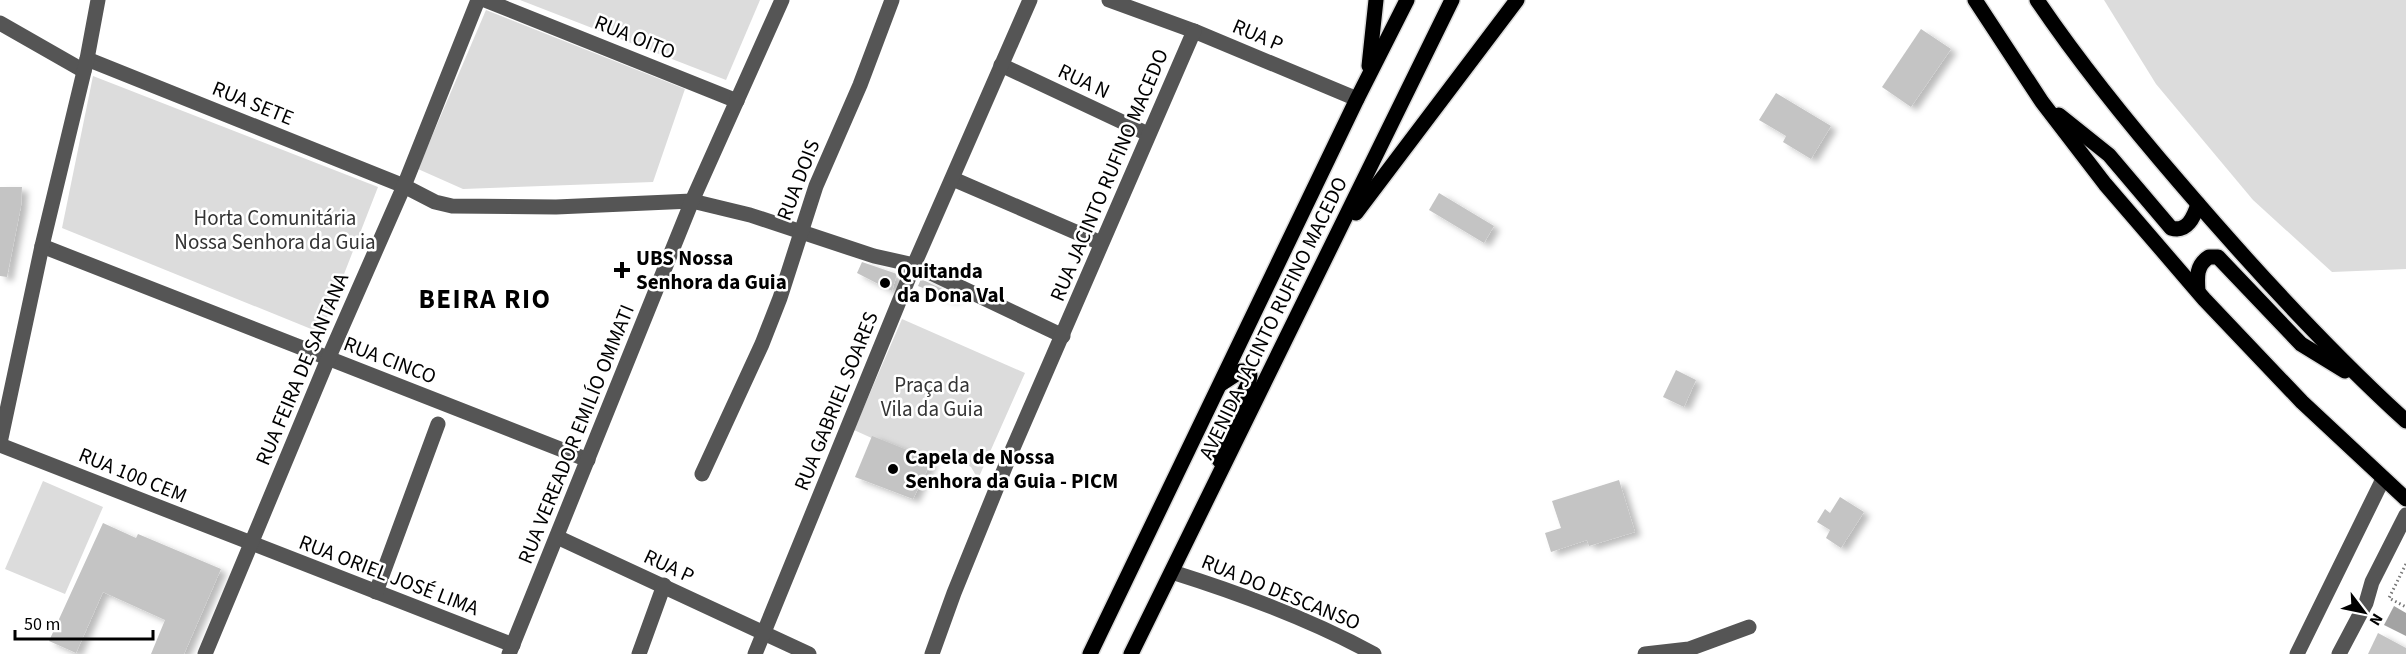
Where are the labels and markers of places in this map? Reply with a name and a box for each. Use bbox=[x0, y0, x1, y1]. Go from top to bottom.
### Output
place label: UBS Nossa Senhora da Guia bbox=[636, 243, 787, 297]
place label: Quitanda da Dona Val bbox=[897, 256, 1005, 310]
marker: UBS Nossa Senhora da Guia bbox=[613, 261, 631, 279]
marker: Quitanda da Dona Val bbox=[878, 276, 892, 290]
place label: Capela de Nossa Senhora da Guia - PICM bbox=[905, 442, 1118, 496]
marker: Capela de Nossa Senhora da Guia - PICM bbox=[886, 462, 900, 476]

